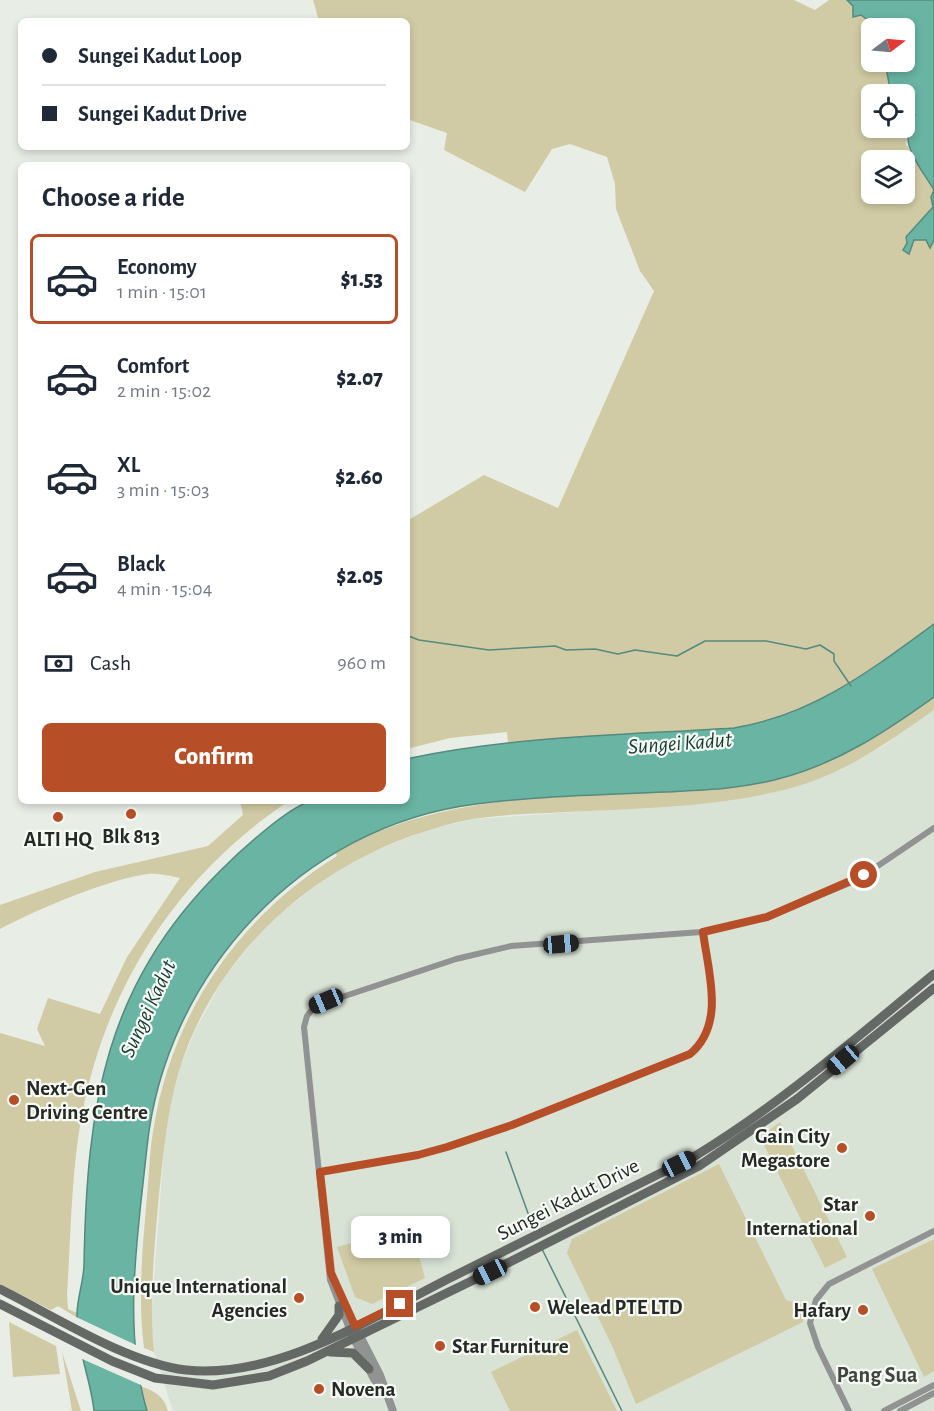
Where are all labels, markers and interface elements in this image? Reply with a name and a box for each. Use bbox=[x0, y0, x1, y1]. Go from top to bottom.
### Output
north arrow bbox=[861, 18, 915, 72]
map controls bbox=[861, 18, 915, 204]
text: Sungei Kadut Loop bbox=[78, 45, 242, 67]
button: locate bbox=[861, 84, 915, 138]
text: Sungei Kadut Drive bbox=[78, 103, 247, 125]
button: layers bbox=[861, 150, 915, 204]
text: Choose a ride bbox=[42, 184, 185, 211]
icon: car bbox=[45, 252, 99, 306]
text: Economy bbox=[117, 256, 197, 278]
text: $1.53 bbox=[340, 268, 383, 290]
text: 1 min · 15:01 bbox=[117, 282, 207, 302]
icon: car bbox=[45, 351, 99, 405]
text: Comfort bbox=[117, 355, 189, 377]
text: $2.07 bbox=[336, 367, 383, 389]
text: 2 min · 15:02 bbox=[117, 381, 211, 401]
icon: car bbox=[45, 450, 99, 504]
text: XL bbox=[117, 454, 140, 476]
text: $2.60 bbox=[335, 466, 383, 488]
text: 3 min · 15:03 bbox=[117, 480, 210, 500]
icon: car bbox=[45, 549, 99, 603]
text: Black bbox=[117, 553, 165, 575]
text: $2.05 bbox=[336, 565, 383, 587]
text: 4 min · 15:04 bbox=[117, 579, 212, 599]
icon: cash bbox=[42, 647, 75, 680]
text: Cash bbox=[90, 652, 131, 674]
text: 960 m bbox=[337, 653, 386, 673]
button: Confirm bbox=[42, 723, 386, 792]
water label: Sungei Kadut bbox=[627, 728, 734, 758]
marker: Blk 813 bbox=[124, 807, 138, 821]
marker: ALTI HQ bbox=[51, 810, 65, 824]
place label: Blk 813 bbox=[102, 826, 160, 847]
place label: ALTI HQ bbox=[24, 829, 95, 851]
route start bbox=[850, 861, 877, 888]
car bbox=[542, 933, 580, 955]
water label: Sungei Kadut bbox=[116, 956, 180, 1060]
car bbox=[306, 986, 346, 1016]
car bbox=[823, 1042, 863, 1078]
place label: Next-Gen Driving Centre bbox=[26, 1078, 148, 1123]
marker: Next-Gen Driving Centre bbox=[7, 1093, 21, 1107]
place label: Gain City Megastore bbox=[741, 1126, 831, 1171]
marker: Gain City Megastore bbox=[835, 1141, 849, 1155]
car bbox=[659, 1148, 699, 1180]
street label: Sungei Kadut Drive bbox=[494, 1155, 643, 1244]
place label: Star International bbox=[746, 1194, 859, 1239]
marker: Star International bbox=[863, 1209, 877, 1223]
callout: 3 min bbox=[350, 1217, 450, 1259]
text: 3 min bbox=[378, 1227, 423, 1247]
car bbox=[470, 1256, 510, 1288]
place label: Unique International Agencies bbox=[110, 1276, 287, 1321]
route end bbox=[386, 1290, 413, 1317]
marker: Unique International Agencies bbox=[292, 1291, 306, 1305]
place label: Welead PTE LTD bbox=[547, 1297, 683, 1318]
marker: Welead PTE LTD bbox=[528, 1300, 542, 1314]
place label: Hafary bbox=[793, 1300, 852, 1321]
marker: Hafary bbox=[856, 1303, 870, 1317]
place label: Star Furniture bbox=[452, 1336, 569, 1357]
marker: Star Furniture bbox=[433, 1339, 447, 1353]
district label: Pang Sua bbox=[836, 1364, 918, 1386]
place label: Novena bbox=[331, 1379, 396, 1400]
marker: Novena bbox=[312, 1382, 326, 1396]

